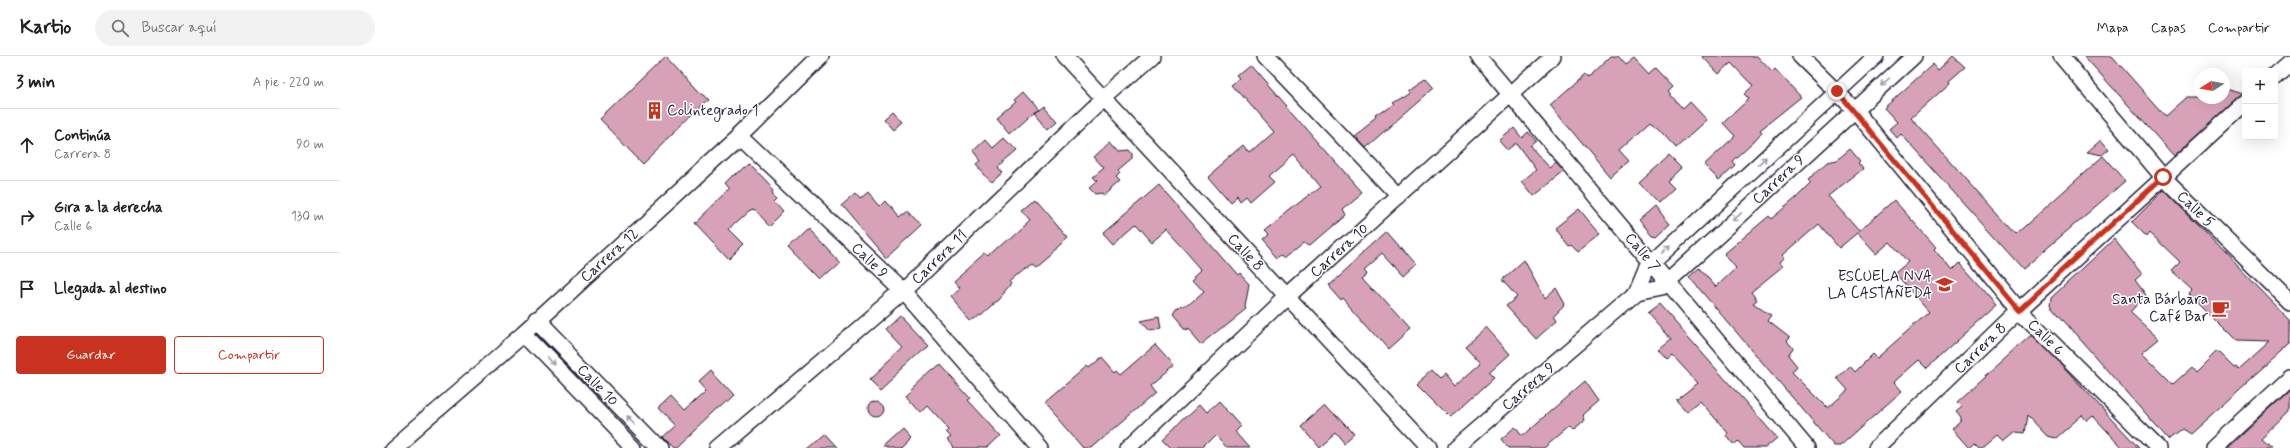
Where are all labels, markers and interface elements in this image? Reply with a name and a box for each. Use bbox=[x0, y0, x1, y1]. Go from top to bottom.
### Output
search box bbox=[95, 10, 375, 46]
text: Kartio bbox=[20, 15, 71, 40]
icon: search bbox=[109, 17, 131, 39]
text: Buscar aquí bbox=[141, 18, 217, 38]
text: Mapa bbox=[2097, 19, 2129, 37]
text: Capas bbox=[2151, 19, 2186, 37]
text: Compartir bbox=[2208, 19, 2270, 37]
north arrow bbox=[2194, 68, 2230, 104]
map controls bbox=[2242, 68, 2278, 140]
button: + bbox=[2242, 68, 2278, 104]
text: 3 min bbox=[16, 71, 55, 93]
text: A pie · 220 m bbox=[253, 74, 324, 91]
one-way arrow bbox=[1880, 77, 1890, 87]
route end bbox=[1828, 82, 1846, 100]
building icon: Colintegrado 1 bbox=[644, 100, 664, 120]
place label: Colintegrado 1 bbox=[667, 101, 758, 122]
button: − bbox=[2242, 104, 2278, 140]
text: Continúa bbox=[54, 126, 111, 146]
icon: ahead bbox=[16, 134, 38, 156]
text: 90 m bbox=[296, 136, 324, 153]
text: Carrera 8 bbox=[54, 146, 111, 163]
street label: Carrera 9 bbox=[1748, 150, 1809, 209]
one-way arrow bbox=[1756, 157, 1766, 166]
route start bbox=[2154, 168, 2172, 186]
street label: Calle 5 bbox=[2172, 187, 2219, 233]
text: Gira a la derecha bbox=[54, 198, 163, 218]
icon: right bbox=[16, 206, 38, 228]
text: 130 m bbox=[291, 208, 324, 225]
one-way arrow bbox=[1732, 212, 1742, 222]
text: Calle 6 bbox=[54, 218, 92, 235]
street label: Carrera 10 bbox=[1306, 219, 1373, 282]
street label: Carrera 12 bbox=[576, 224, 643, 287]
street label: Carrera 11 bbox=[907, 226, 972, 289]
street label: Calle 8 bbox=[1223, 229, 1268, 276]
street label: Calle 7 bbox=[1620, 229, 1664, 276]
street label: Calle 9 bbox=[847, 238, 892, 283]
one-way arrow bbox=[1661, 244, 1671, 254]
place label: ESCUELA NVA LA CASTAÑEDA bbox=[1828, 267, 1932, 304]
school or university icon: ESCUELA NVA LA CASTAÑEDA bbox=[1935, 275, 1955, 295]
icon: arrive bbox=[16, 278, 38, 300]
text: Llegada al destino bbox=[54, 279, 167, 299]
place label: Santa Bárbara Café Bar bbox=[2112, 290, 2209, 327]
cafe icon: Santa Bárbara Café Bar bbox=[2211, 298, 2231, 318]
street label: Calle 6 bbox=[2023, 315, 2068, 361]
street label: Carrera 8 bbox=[1950, 319, 2011, 379]
button: Guardar bbox=[16, 336, 166, 374]
button: Compartir bbox=[174, 336, 324, 374]
one-way arrow bbox=[546, 357, 556, 367]
street label: Carrera 9 bbox=[1498, 358, 1560, 416]
street label: Calle 10 bbox=[572, 360, 622, 411]
one-way arrow bbox=[628, 415, 637, 425]

